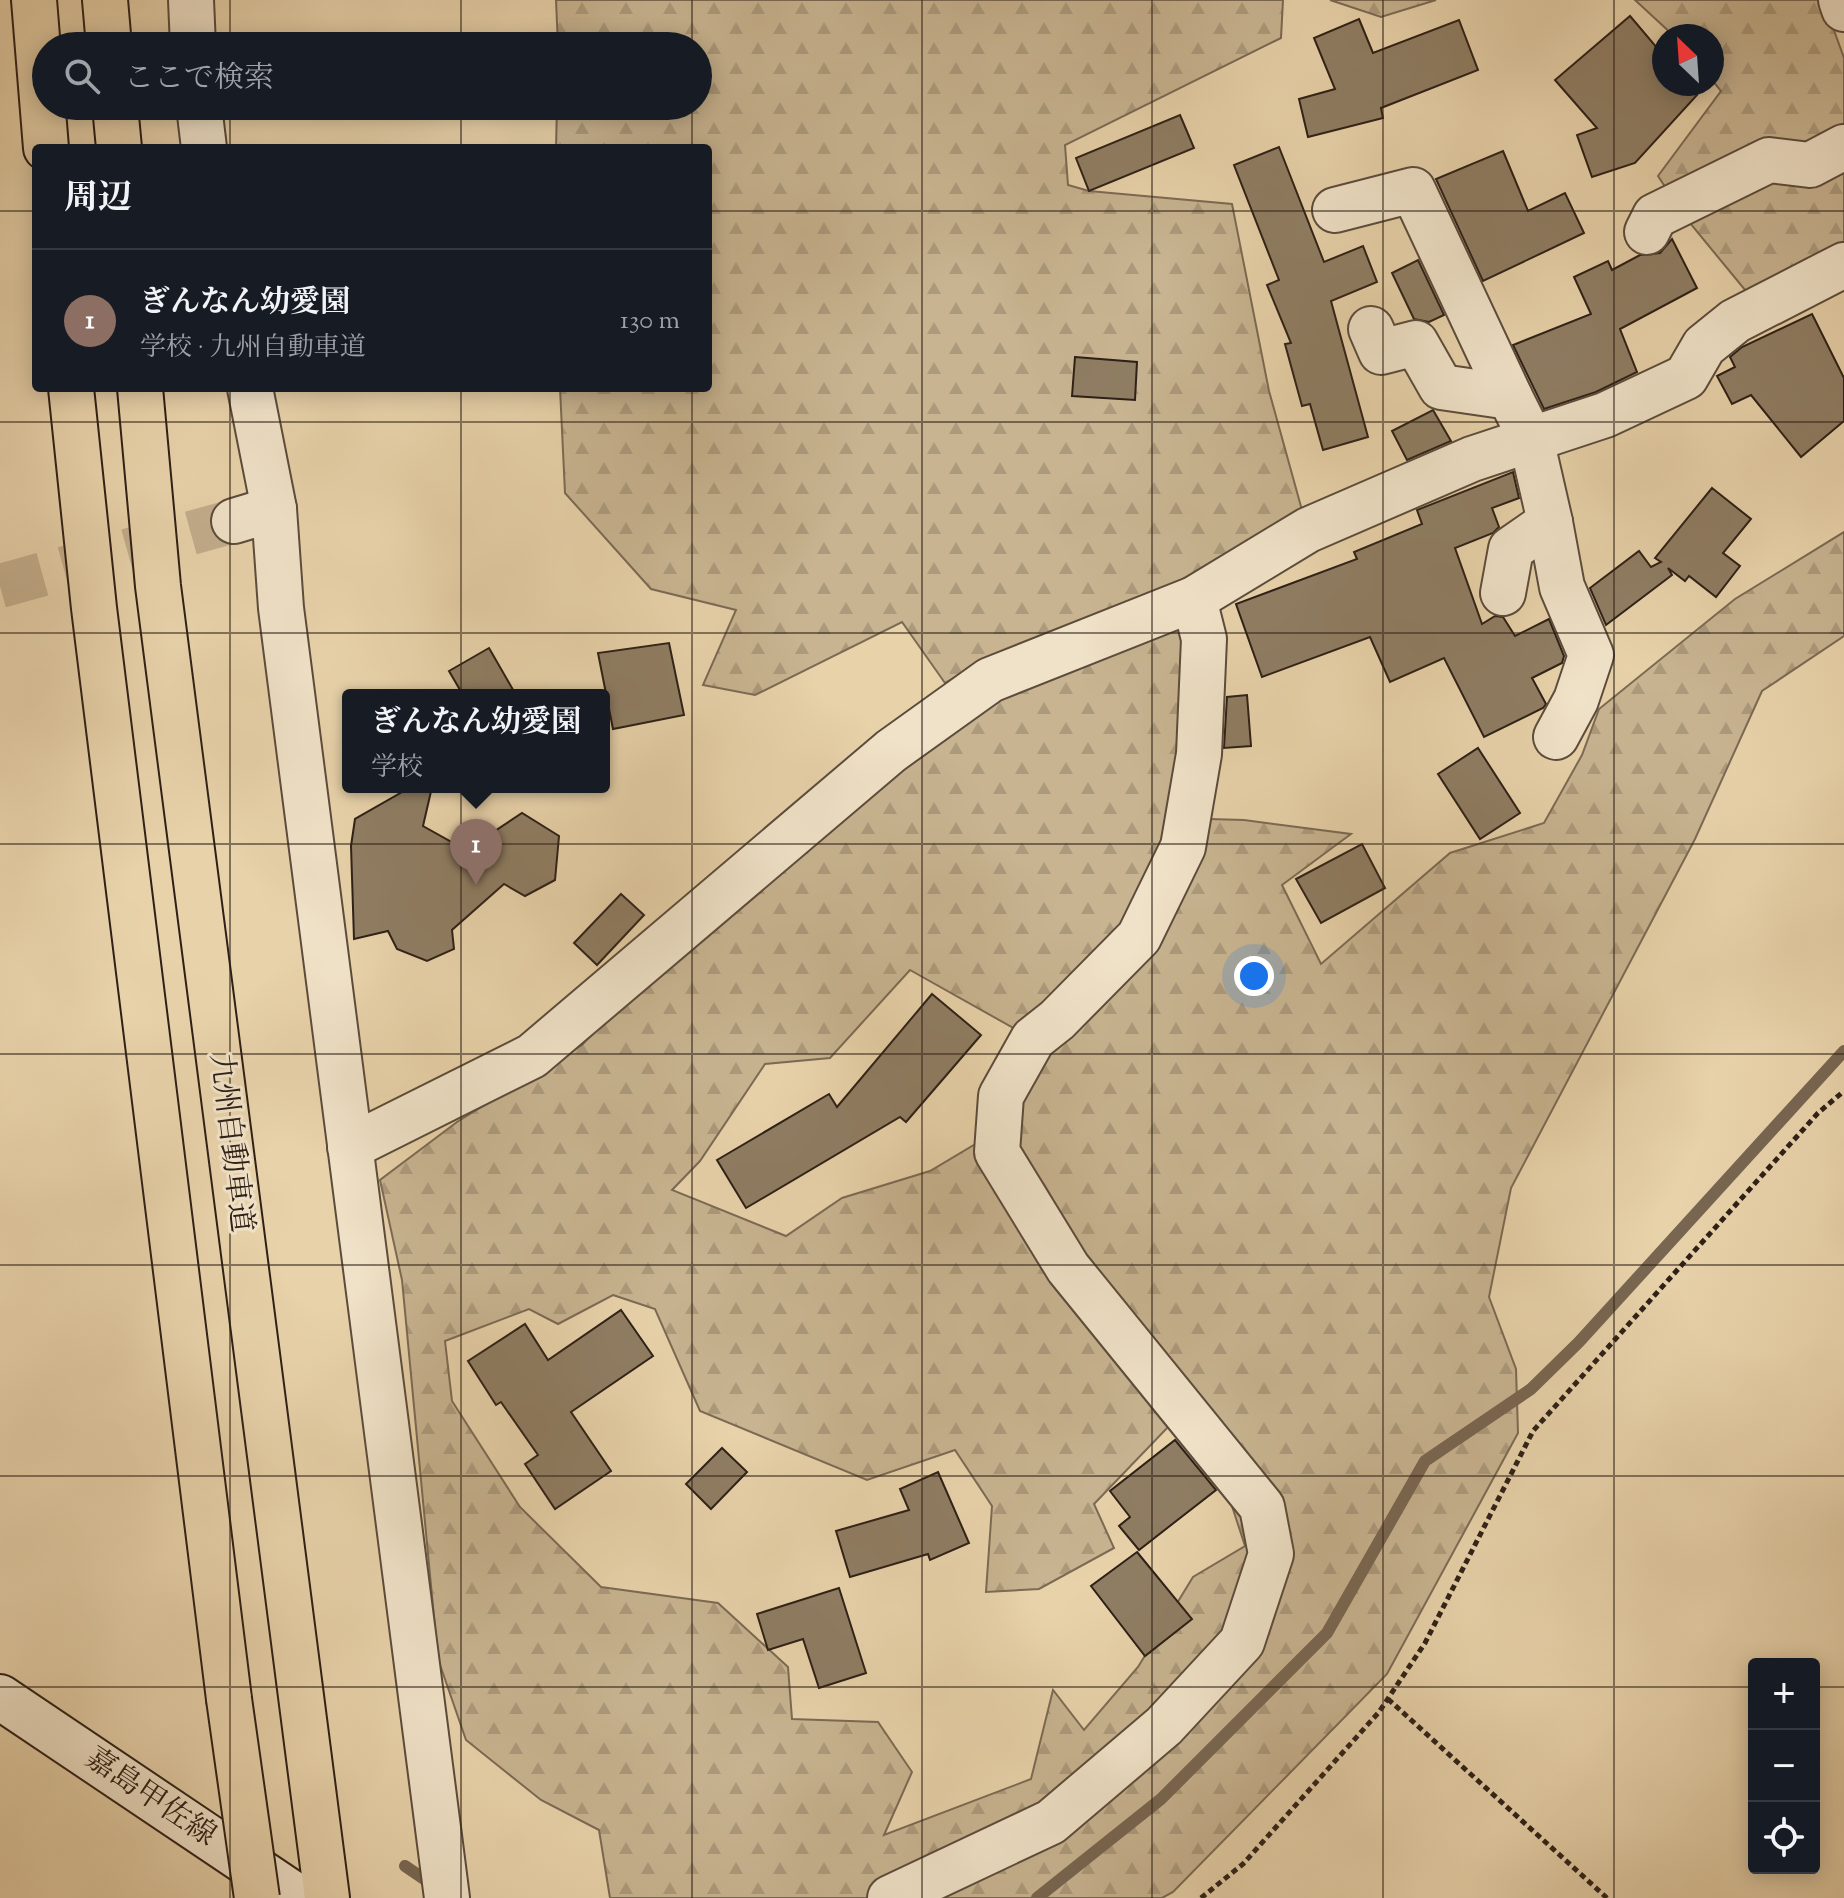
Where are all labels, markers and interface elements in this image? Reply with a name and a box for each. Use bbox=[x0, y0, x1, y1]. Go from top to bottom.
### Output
north arrow bbox=[1652, 24, 1724, 96]
search box bbox=[32, 32, 712, 120]
icon: search bbox=[60, 54, 104, 98]
text: ここで検索 bbox=[124, 58, 274, 101]
text: 周辺 bbox=[64, 175, 132, 224]
text: ぎんなん幼愛園 bbox=[140, 282, 350, 325]
text: 1 bbox=[86, 303, 94, 340]
text: 130 m bbox=[620, 303, 680, 340]
text: 学校 · 九州自動車道 bbox=[140, 330, 366, 367]
popup bbox=[342, 689, 610, 793]
text: ぎんなん幼愛園 bbox=[371, 702, 581, 745]
text: 学校 bbox=[371, 750, 423, 787]
pin: 1 bbox=[450, 819, 502, 885]
your location bbox=[1234, 956, 1274, 996]
street label: 九州自動車道 bbox=[198, 1051, 262, 1235]
map controls bbox=[1748, 1658, 1820, 1874]
button: + bbox=[1748, 1658, 1820, 1730]
button: − bbox=[1748, 1730, 1820, 1802]
street label: 嘉島甲佐線 bbox=[76, 1738, 224, 1858]
button: locate bbox=[1748, 1802, 1820, 1874]

